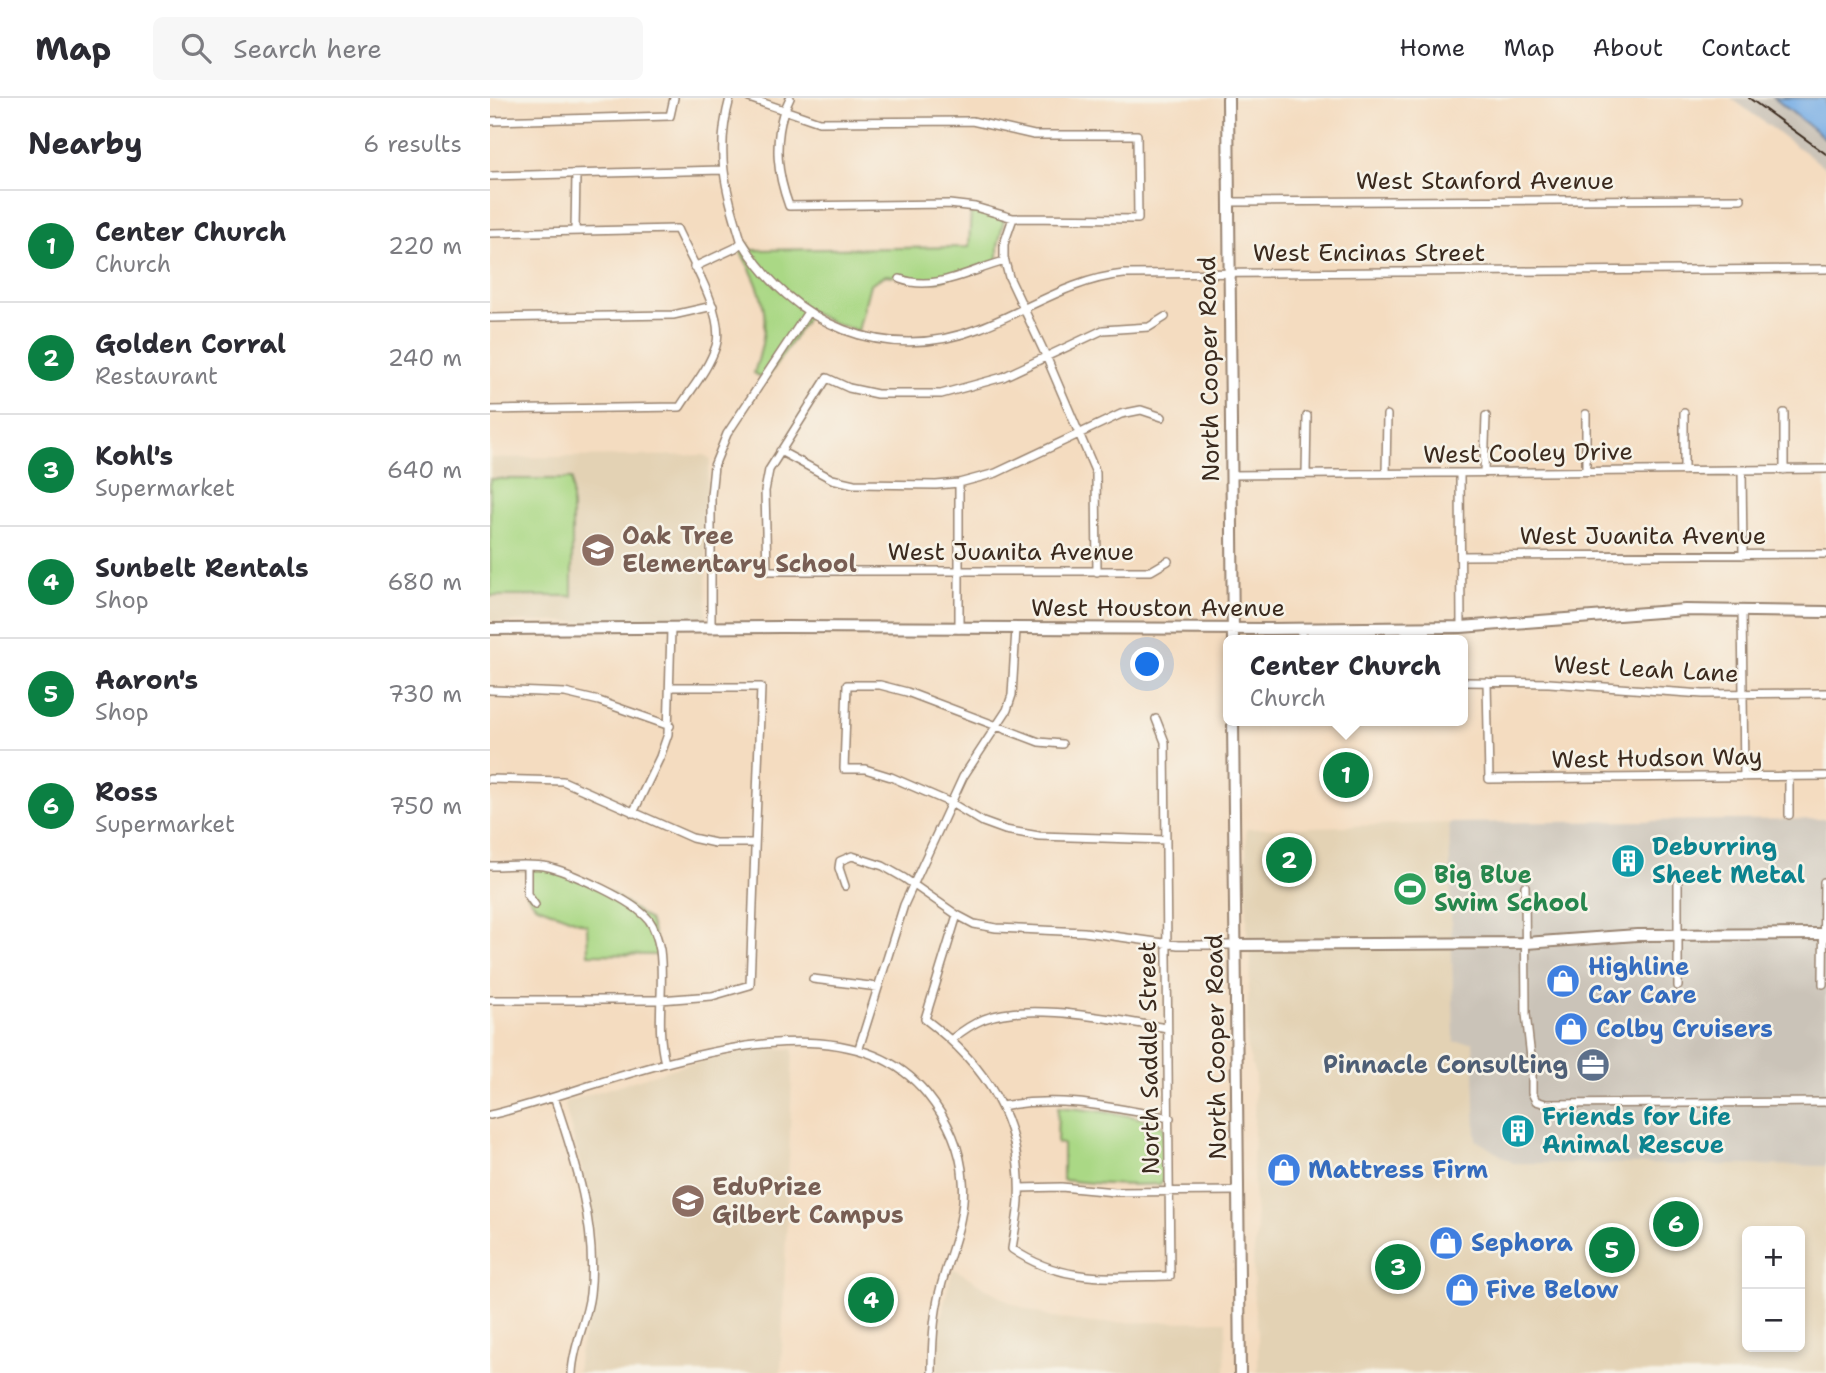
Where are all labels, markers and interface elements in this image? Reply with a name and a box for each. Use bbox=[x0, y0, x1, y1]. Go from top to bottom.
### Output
search box bbox=[153, 17, 643, 80]
text: Map bbox=[35, 26, 111, 71]
icon: search bbox=[177, 29, 215, 67]
text: Search here bbox=[233, 31, 382, 66]
text: Home bbox=[1399, 32, 1465, 64]
text: Map bbox=[1503, 32, 1555, 64]
text: About bbox=[1593, 32, 1663, 64]
text: Contact bbox=[1701, 32, 1791, 64]
text: Nearby bbox=[28, 123, 143, 164]
text: 6 results bbox=[363, 129, 462, 159]
street label: West Stanford Avenue bbox=[1356, 165, 1614, 197]
text: Center Church bbox=[95, 214, 286, 249]
text: 1 bbox=[46, 231, 56, 261]
text: 220 m bbox=[388, 231, 462, 261]
street label: West Encinas Street bbox=[1253, 237, 1485, 269]
text: Church bbox=[95, 249, 171, 279]
street label: North Cooper Road bbox=[1191, 256, 1227, 482]
text: Golden Corral bbox=[95, 326, 286, 361]
text: 2 bbox=[43, 343, 59, 373]
text: 240 m bbox=[388, 343, 462, 373]
text: Restaurant bbox=[95, 361, 218, 391]
street label: West Cooley Drive bbox=[1423, 435, 1633, 471]
text: Kohl's bbox=[95, 438, 173, 473]
text: 3 bbox=[43, 455, 59, 485]
text: 640 m bbox=[387, 455, 462, 485]
text: Supermarket bbox=[95, 473, 235, 503]
place label: Oak Tree Elementary School bbox=[622, 520, 857, 580]
street label: West Juanita Avenue bbox=[1520, 520, 1766, 552]
school or university icon: Oak Tree Elementary School bbox=[579, 531, 617, 569]
street label: West Juanita Avenue bbox=[888, 536, 1134, 568]
text: Sunbelt Rentals bbox=[95, 550, 309, 585]
text: 4 bbox=[43, 567, 59, 597]
text: 680 m bbox=[387, 567, 462, 597]
text: Shop bbox=[95, 585, 149, 615]
street label: West Houston Avenue bbox=[1031, 592, 1285, 624]
popup bbox=[1223, 635, 1468, 726]
your location bbox=[1130, 647, 1164, 681]
text: Center Church bbox=[1250, 648, 1441, 683]
street label: West Leah Lane bbox=[1552, 648, 1740, 690]
text: Aaron's bbox=[95, 662, 198, 697]
text: 5 bbox=[44, 679, 58, 709]
text: 730 m bbox=[388, 679, 462, 709]
text: Church bbox=[1250, 683, 1326, 713]
text: Shop bbox=[95, 697, 149, 727]
street label: West Hudson Way bbox=[1551, 740, 1763, 776]
pin: 1 bbox=[1323, 749, 1369, 801]
text: Ross bbox=[95, 774, 158, 809]
text: 6 bbox=[43, 791, 59, 821]
text: 750 m bbox=[389, 791, 462, 821]
text: Supermarket bbox=[95, 809, 235, 839]
place label: Deburring Sheet Metal bbox=[1652, 831, 1805, 891]
pin: 2 bbox=[1266, 834, 1312, 886]
building icon: Deburring Sheet Metal bbox=[1609, 842, 1647, 880]
place label: Big Blue Swim School bbox=[1434, 859, 1588, 919]
sports icon: Big Blue Swim School bbox=[1391, 870, 1429, 908]
street label: North Cooper Road bbox=[1198, 934, 1234, 1160]
street label: North Saddle Street bbox=[1131, 941, 1167, 1175]
place label: Highline Car Care bbox=[1588, 951, 1697, 1011]
shop icon: Highline Car Care bbox=[1544, 962, 1582, 1000]
shop icon: Colby Cruisers bbox=[1552, 1010, 1590, 1048]
place label: Colby Cruisers bbox=[1596, 1013, 1773, 1045]
office icon: Pinnacle Consulting bbox=[1574, 1046, 1612, 1084]
place label: Pinnacle Consulting bbox=[1323, 1049, 1568, 1081]
place label: Friends for Life Animal Rescue bbox=[1542, 1101, 1731, 1161]
building icon: Friends for Life Animal Rescue bbox=[1499, 1112, 1537, 1150]
shop icon: Mattress Firm bbox=[1265, 1151, 1303, 1189]
place label: Mattress Firm bbox=[1308, 1154, 1488, 1186]
place label: EduPrize Gilbert Campus bbox=[712, 1171, 904, 1231]
school or university icon: EduPrize Gilbert Campus bbox=[669, 1182, 707, 1220]
pin: 6 bbox=[1653, 1198, 1699, 1250]
shop icon: Sephora bbox=[1427, 1224, 1465, 1262]
pin: 5 bbox=[1589, 1224, 1635, 1276]
map controls bbox=[1742, 1226, 1805, 1352]
button: + bbox=[1742, 1226, 1805, 1289]
place label: Sephora bbox=[1471, 1227, 1574, 1259]
pin: 3 bbox=[1375, 1241, 1421, 1293]
shop icon: Five Below bbox=[1443, 1271, 1481, 1309]
pin: 4 bbox=[848, 1274, 894, 1326]
place label: Five Below bbox=[1486, 1274, 1619, 1306]
button: − bbox=[1742, 1289, 1805, 1352]

